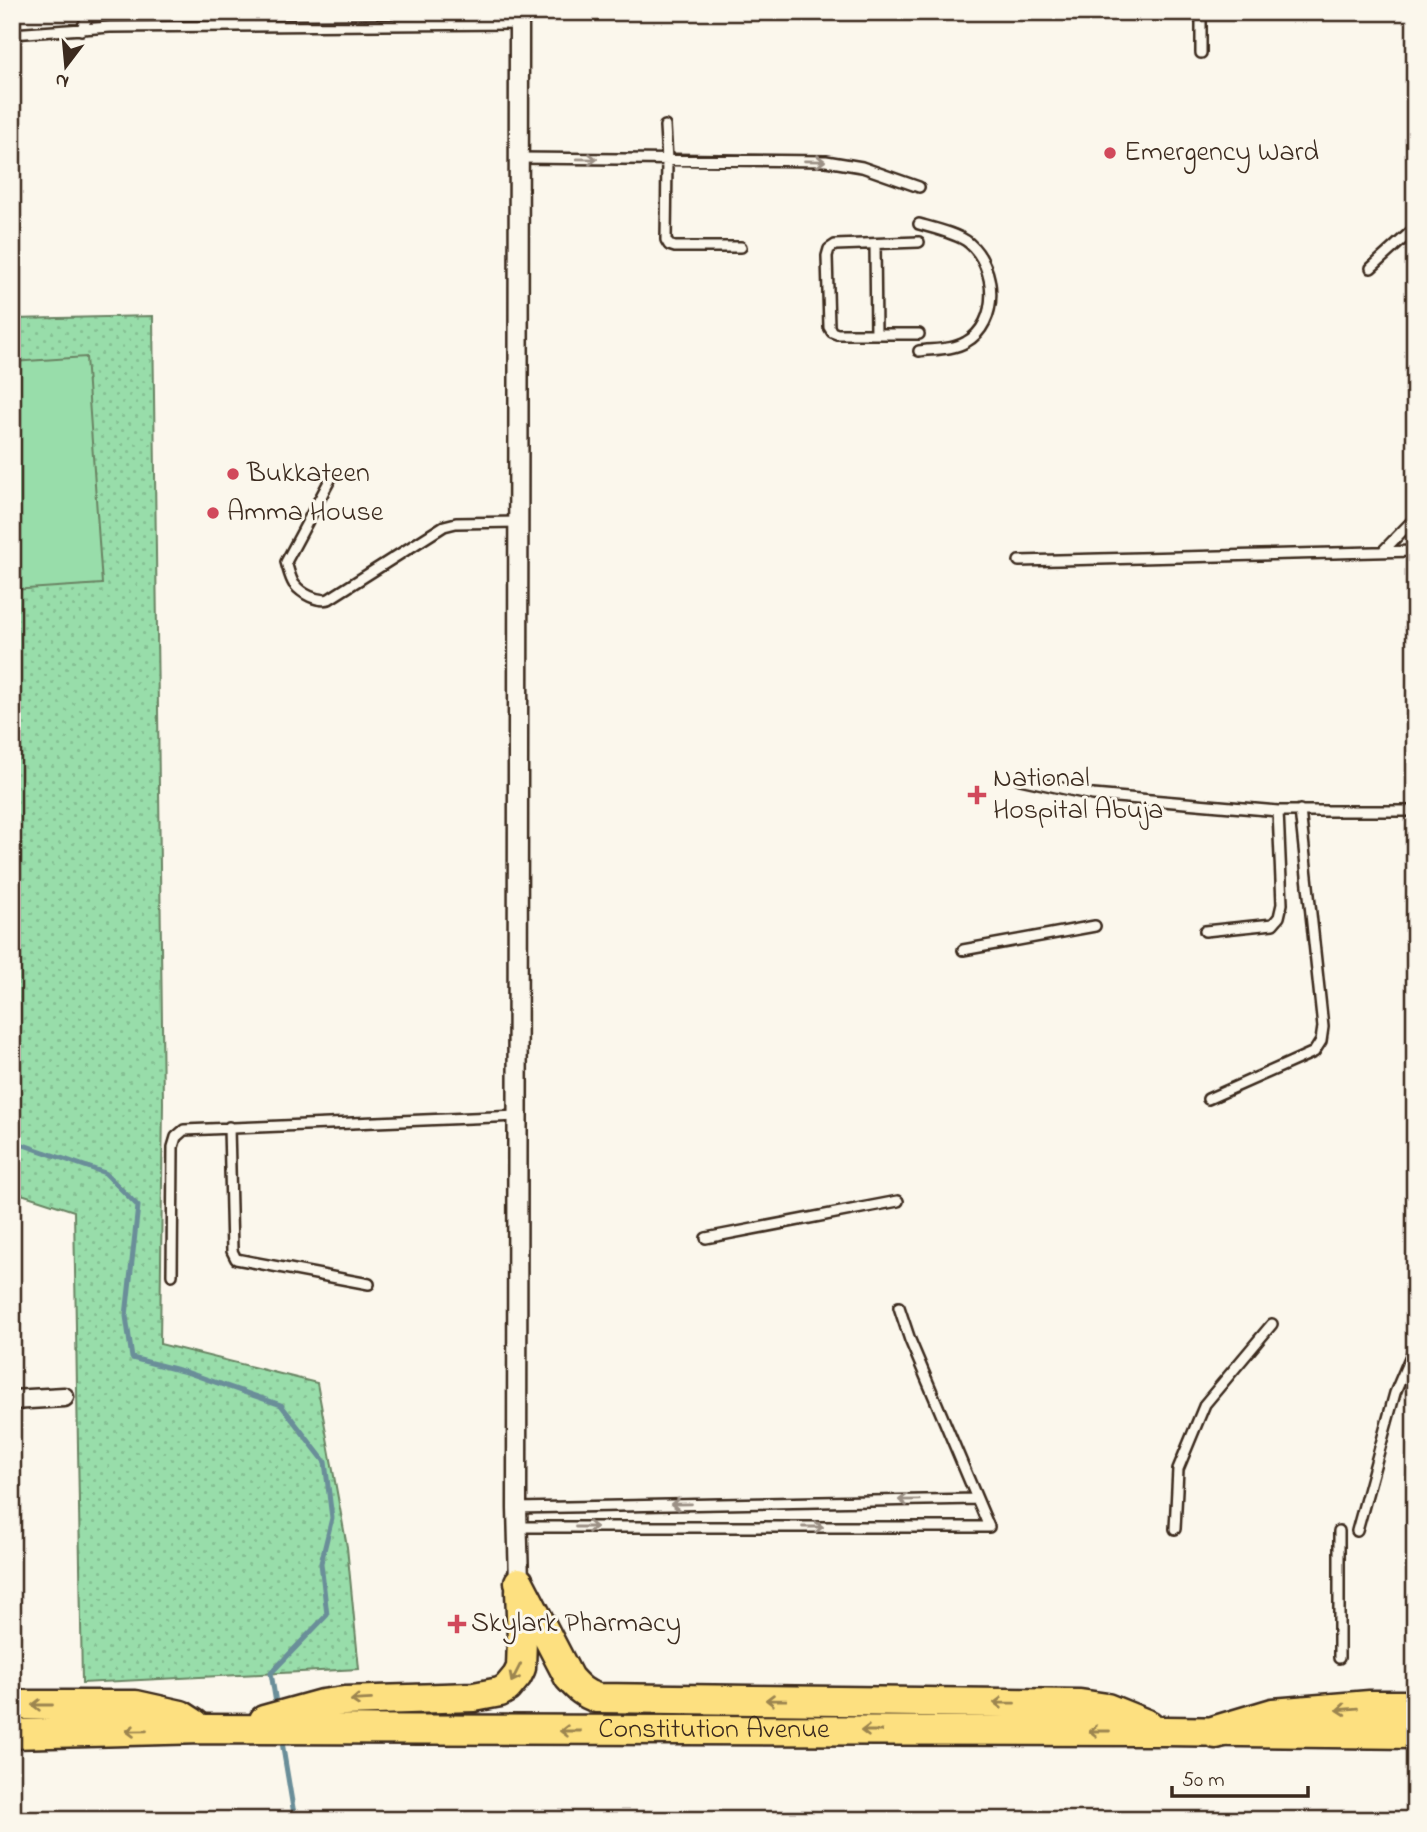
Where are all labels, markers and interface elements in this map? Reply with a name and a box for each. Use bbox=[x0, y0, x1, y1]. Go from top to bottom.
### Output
north arrow bbox=[32, 32, 102, 102]
text: N bbox=[52, 65, 72, 95]
place label: Emergency Ward bbox=[1124, 133, 1319, 174]
marker: Emergency Ward bbox=[1102, 145, 1118, 161]
one-way arrow bbox=[575, 152, 598, 166]
one-way arrow bbox=[803, 154, 826, 168]
place label: Bukkateen bbox=[246, 454, 370, 495]
marker: Bukkateen bbox=[225, 466, 241, 482]
place label: Amma House bbox=[227, 493, 384, 534]
marker: Amma House bbox=[205, 505, 221, 521]
place label: National Hospital Abuja bbox=[993, 759, 1163, 832]
marker: National Hospital Abuja bbox=[967, 785, 987, 805]
one-way arrow bbox=[897, 1493, 920, 1507]
one-way arrow bbox=[670, 1498, 693, 1511]
one-way arrow bbox=[574, 1520, 597, 1534]
one-way arrow bbox=[802, 1520, 825, 1534]
place label: Skylark Pharmacy bbox=[471, 1604, 681, 1645]
marker: Skylark Pharmacy bbox=[449, 1616, 465, 1632]
one-way arrow bbox=[508, 1662, 522, 1682]
one-way arrow bbox=[350, 1693, 373, 1706]
one-way arrow bbox=[765, 1694, 788, 1707]
one-way arrow bbox=[992, 1696, 1015, 1710]
one-way arrow bbox=[31, 1698, 54, 1712]
one-way arrow bbox=[1336, 1703, 1358, 1716]
street label: Constitution Avenue bbox=[598, 1709, 830, 1751]
one-way arrow bbox=[125, 1724, 148, 1737]
one-way arrow bbox=[559, 1724, 582, 1738]
one-way arrow bbox=[860, 1724, 883, 1738]
one-way arrow bbox=[1088, 1724, 1111, 1738]
scale bar bbox=[1172, 1755, 1308, 1799]
text: 50 m bbox=[1182, 1766, 1225, 1796]

